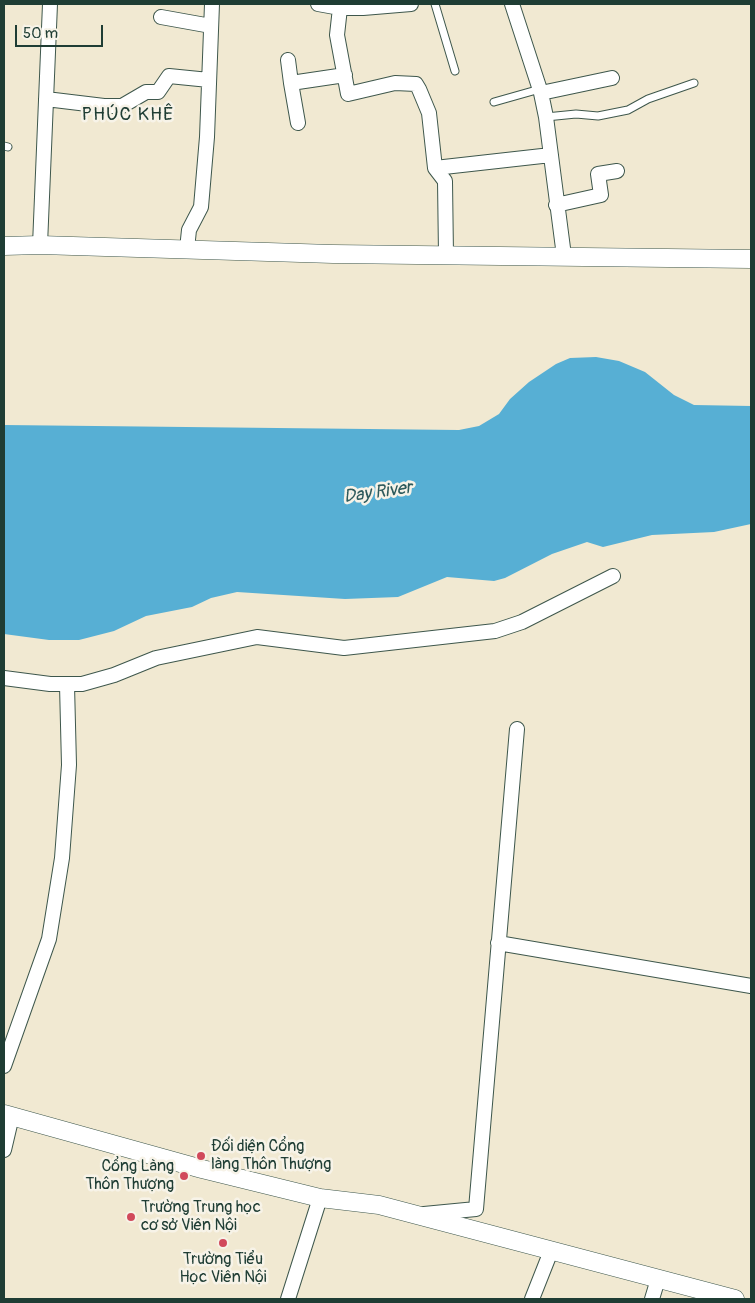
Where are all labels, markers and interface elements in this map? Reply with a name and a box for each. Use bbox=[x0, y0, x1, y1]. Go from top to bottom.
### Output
scale bar bbox=[18, 15, 105, 47]
text: 50 m bbox=[23, 24, 58, 43]
district label: PHÚC KHÊ bbox=[80, 104, 176, 126]
water label: Day River bbox=[342, 478, 414, 508]
place label: Đối diện Cổng làng Thôn Thượng bbox=[211, 1137, 331, 1175]
marker: Đối diện Cổng làng Thôn Thượng bbox=[195, 1150, 207, 1162]
place label: Cổng Làng Thôn Thượng bbox=[85, 1157, 174, 1195]
marker: Cổng Làng Thôn Thượng bbox=[178, 1170, 190, 1182]
place label: Trường Trung học cơ sở Viên Nội bbox=[141, 1198, 261, 1236]
marker: Trường Trung học cơ sở Viên Nội bbox=[125, 1211, 137, 1223]
marker: Trường Tiểu Học Viên Nội bbox=[217, 1237, 229, 1249]
place label: Trường Tiểu Học Viên Nội bbox=[179, 1250, 267, 1288]

